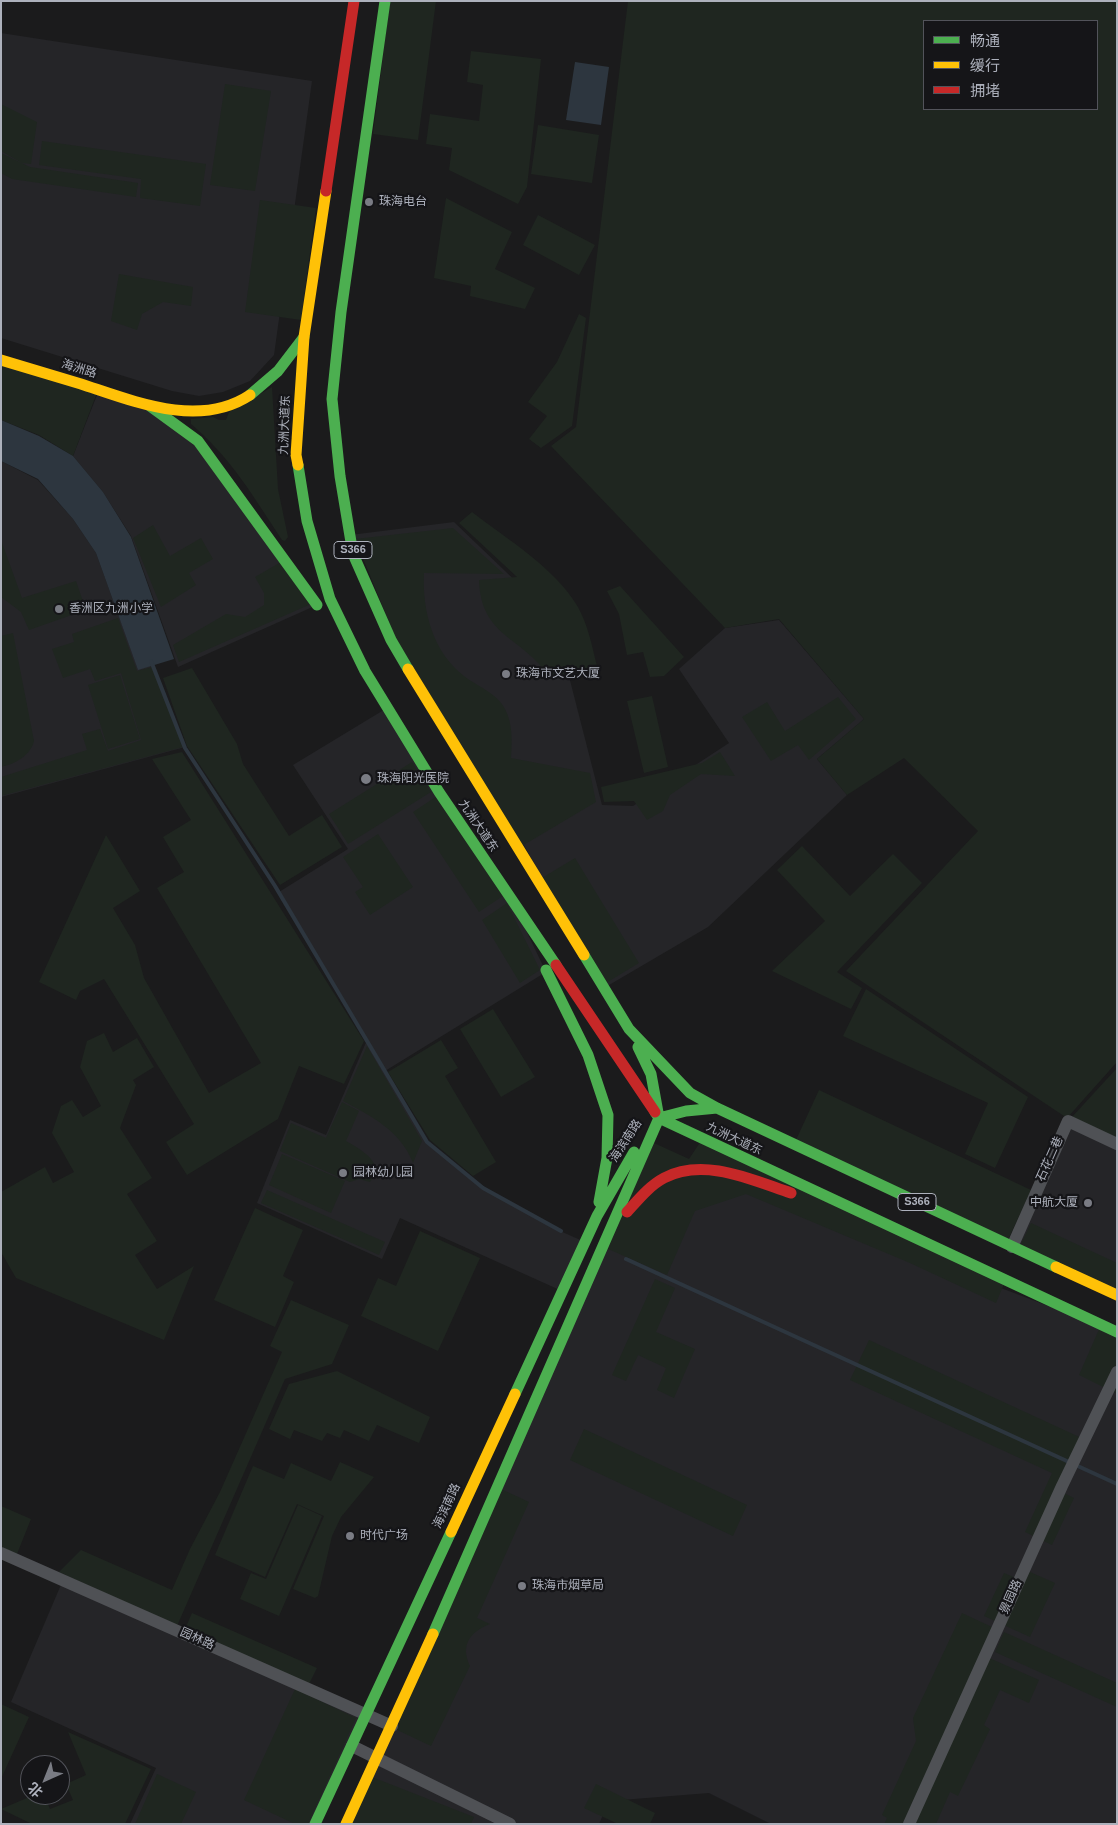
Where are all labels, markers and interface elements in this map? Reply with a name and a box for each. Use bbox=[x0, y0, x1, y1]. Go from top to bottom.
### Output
legend bbox=[923, 20, 1098, 110]
text: 畅通 bbox=[970, 32, 1000, 49]
text: 缓行 bbox=[970, 57, 1000, 74]
text: 拥堵 bbox=[970, 82, 1000, 99]
place label: 珠海电台 bbox=[379, 195, 427, 209]
marker: 珠海电台 bbox=[363, 196, 375, 208]
street label: 海洲路 bbox=[60, 357, 98, 381]
street label: 九洲大道东 bbox=[277, 395, 293, 455]
road number: S366 bbox=[334, 542, 372, 558]
place label: 香洲区九洲小学 bbox=[69, 602, 153, 616]
marker: 香洲区九洲小学 bbox=[53, 603, 65, 615]
place label: 珠海市文艺大厦 bbox=[516, 667, 600, 681]
marker: 珠海市文艺大厦 bbox=[500, 668, 512, 680]
marker: 珠海阳光医院 bbox=[359, 772, 373, 786]
place label: 珠海阳光医院 bbox=[377, 772, 449, 786]
street label: 九洲大道东 bbox=[455, 797, 501, 855]
street label: 海滨南路 bbox=[607, 1117, 645, 1165]
street label: 九洲大道东 bbox=[704, 1120, 764, 1158]
street label: 石花二巷 bbox=[1034, 1134, 1066, 1184]
place label: 园林幼儿园 bbox=[353, 1166, 413, 1180]
marker: 园林幼儿园 bbox=[337, 1167, 349, 1179]
road number: S366 bbox=[898, 1194, 936, 1210]
place label: 中航大厦 bbox=[1030, 1196, 1078, 1210]
marker: 中航大厦 bbox=[1082, 1197, 1094, 1209]
street label: 海滨南路 bbox=[430, 1481, 464, 1531]
place label: 时代广场 bbox=[360, 1529, 408, 1543]
marker: 时代广场 bbox=[344, 1530, 356, 1542]
street label: 景园路 bbox=[997, 1578, 1025, 1616]
place label: 珠海市烟草局 bbox=[532, 1579, 604, 1593]
marker: 珠海市烟草局 bbox=[516, 1580, 528, 1592]
street label: 园林路 bbox=[178, 1625, 216, 1653]
north arrow bbox=[20, 1755, 70, 1805]
text: 北 bbox=[25, 1779, 46, 1801]

